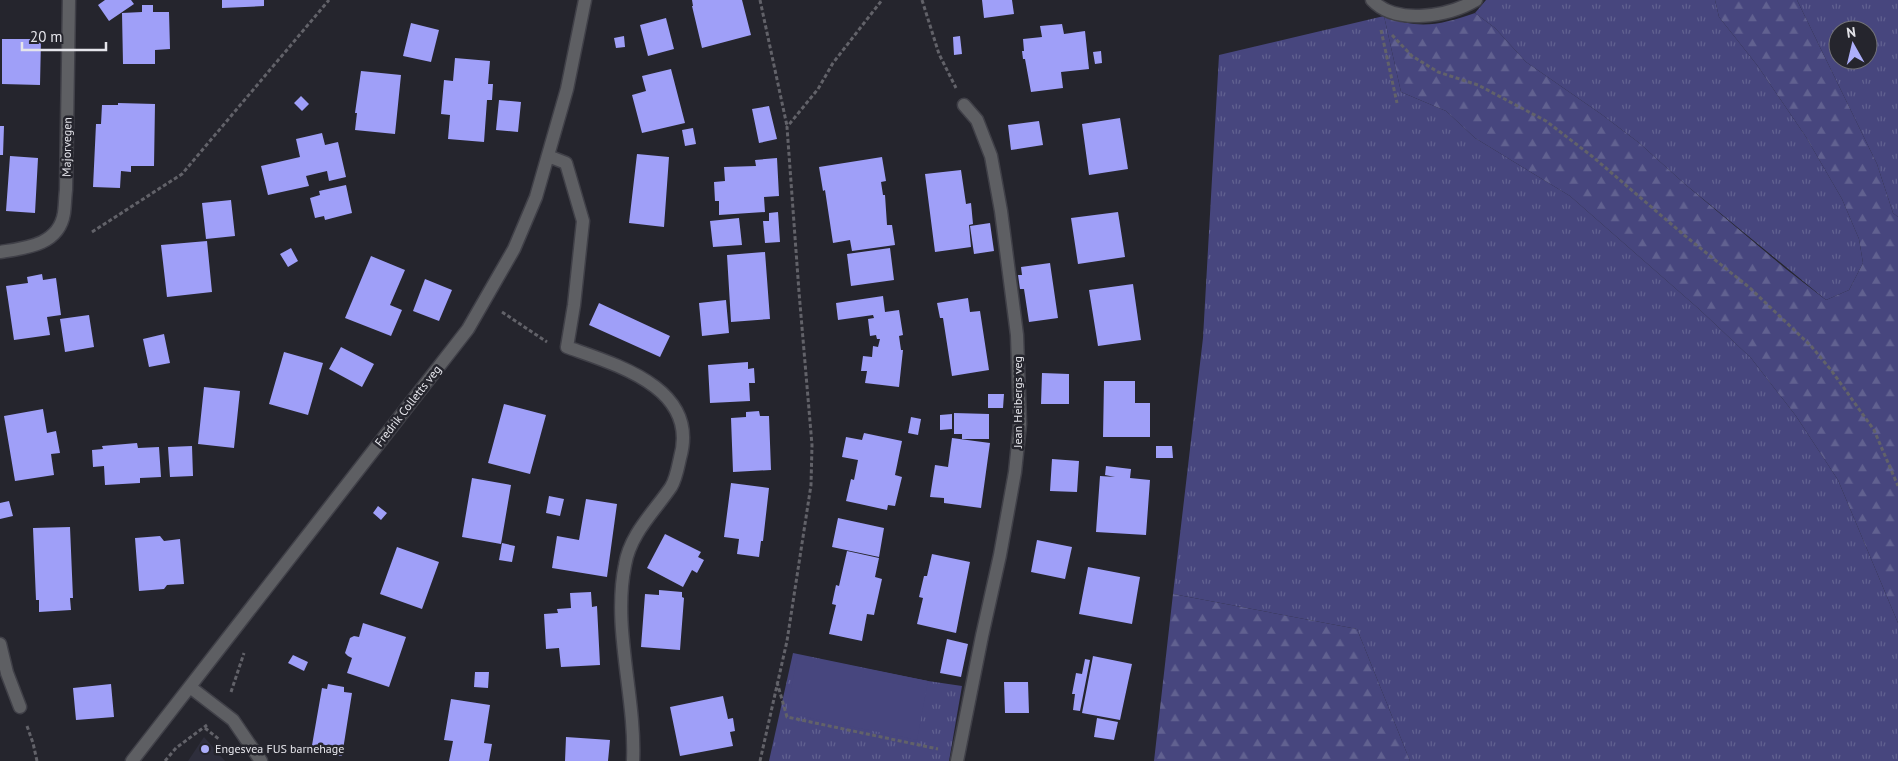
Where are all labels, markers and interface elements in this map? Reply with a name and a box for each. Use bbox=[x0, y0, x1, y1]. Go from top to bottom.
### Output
scale bar bbox=[22, 20, 106, 52]
north arrow bbox=[1828, 20, 1878, 70]
text: N bbox=[1845, 23, 1857, 42]
text: 20 m bbox=[30, 27, 63, 46]
street label: Majorvegen bbox=[58, 117, 75, 177]
street label: Jean Heibergs veg bbox=[1010, 356, 1025, 449]
street label: Fredrik Colletts veg bbox=[371, 362, 444, 449]
place label: Engesvea FUS barnehage bbox=[215, 741, 344, 756]
marker: Engesvea FUS barnehage bbox=[199, 743, 211, 755]

